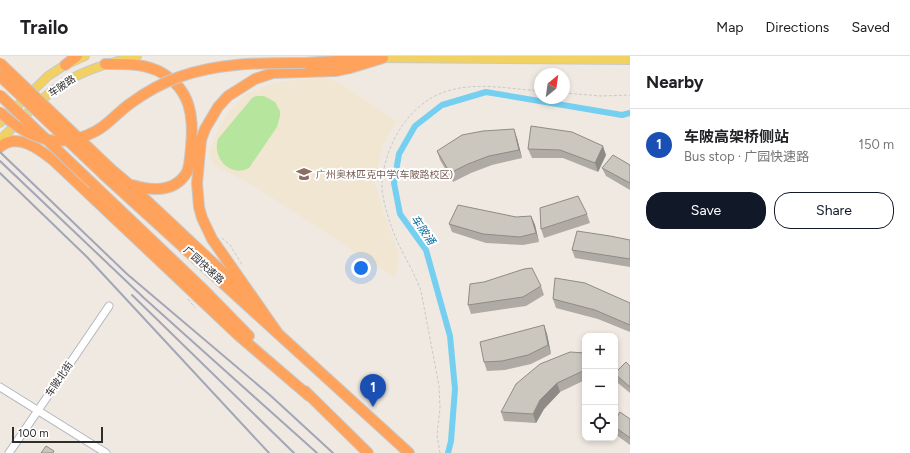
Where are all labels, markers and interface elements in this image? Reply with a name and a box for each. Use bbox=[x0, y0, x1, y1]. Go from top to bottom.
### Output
text: Trailo bbox=[20, 16, 68, 39]
text: Map bbox=[716, 19, 744, 36]
text: Directions bbox=[766, 19, 829, 36]
text: Saved bbox=[851, 19, 890, 36]
north arrow bbox=[534, 68, 570, 104]
street label: 车陂路 bbox=[46, 72, 78, 100]
text: Nearby bbox=[646, 72, 704, 92]
text: 车陂高架桥侧站 bbox=[684, 128, 789, 146]
text: 1 bbox=[656, 137, 662, 152]
text: 150 m bbox=[859, 137, 894, 152]
text: Bus stop · 广园快速路 bbox=[684, 149, 809, 164]
school or university icon: 广州奥林匹克中学(车陂路校区) bbox=[295, 165, 313, 183]
place label: 广州奥林匹克中学(车陂路校区) bbox=[316, 168, 453, 181]
button: Save bbox=[646, 192, 766, 229]
button: Share bbox=[774, 192, 894, 229]
water label: 车陂涌 bbox=[408, 213, 439, 249]
street label: 广园快速路 bbox=[181, 243, 227, 287]
your location bbox=[351, 258, 371, 278]
map controls bbox=[582, 333, 618, 441]
button: + bbox=[582, 333, 618, 369]
street label: 车陂北街 bbox=[42, 359, 76, 399]
button: − bbox=[582, 369, 618, 405]
pin: 1 bbox=[360, 374, 386, 407]
button: locate bbox=[582, 405, 618, 441]
scale bar bbox=[12, 425, 103, 444]
text: 100 m bbox=[18, 427, 49, 440]

